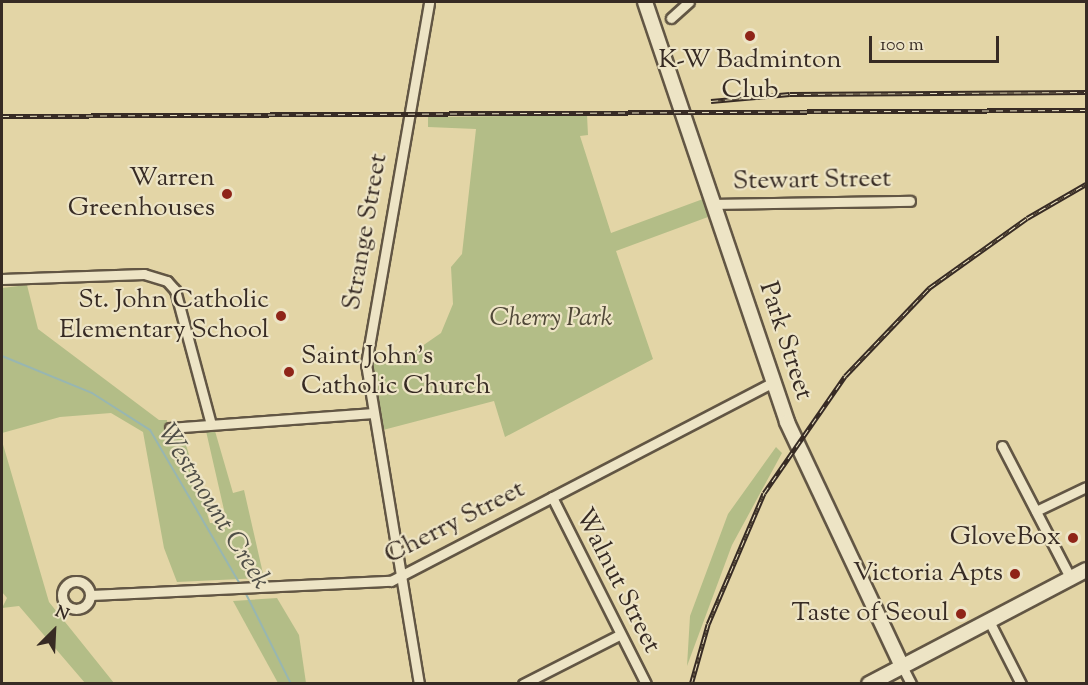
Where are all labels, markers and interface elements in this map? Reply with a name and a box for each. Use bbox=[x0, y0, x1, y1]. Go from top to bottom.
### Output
scale bar bbox=[872, 24, 1002, 62]
marker: K-W Badminton Club bbox=[743, 29, 757, 43]
text: 100 m bbox=[880, 33, 924, 59]
place label: K-W Badminton Club bbox=[658, 45, 842, 106]
street label: Strange Street bbox=[337, 151, 395, 313]
place label: Warren Greenhouses bbox=[68, 163, 215, 224]
street label: Stewart Street bbox=[732, 164, 892, 198]
marker: Warren Greenhouses bbox=[220, 187, 234, 201]
street label: Park Street bbox=[751, 278, 819, 404]
place label: St. John Catholic Elementary School bbox=[59, 285, 269, 346]
park label: Cherry Park bbox=[490, 303, 612, 335]
marker: St. John Catholic Elementary School bbox=[274, 309, 288, 323]
place label: Saint John's Catholic Church bbox=[301, 341, 491, 402]
marker: Saint John's Catholic Church bbox=[282, 365, 296, 379]
water label: Westmount Creek bbox=[149, 419, 277, 595]
street label: Cherry Street bbox=[380, 474, 530, 572]
street label: Walnut Street bbox=[567, 503, 667, 659]
place label: GloveBox bbox=[950, 522, 1061, 554]
marker: GloveBox bbox=[1066, 531, 1080, 545]
place label: Victoria Apts bbox=[853, 558, 1003, 590]
marker: Victoria Apts bbox=[1008, 567, 1022, 581]
place label: Taste of Seoul bbox=[791, 598, 949, 630]
north arrow bbox=[24, 601, 84, 661]
text: N bbox=[51, 601, 72, 627]
marker: Taste of Seoul bbox=[954, 607, 968, 621]

